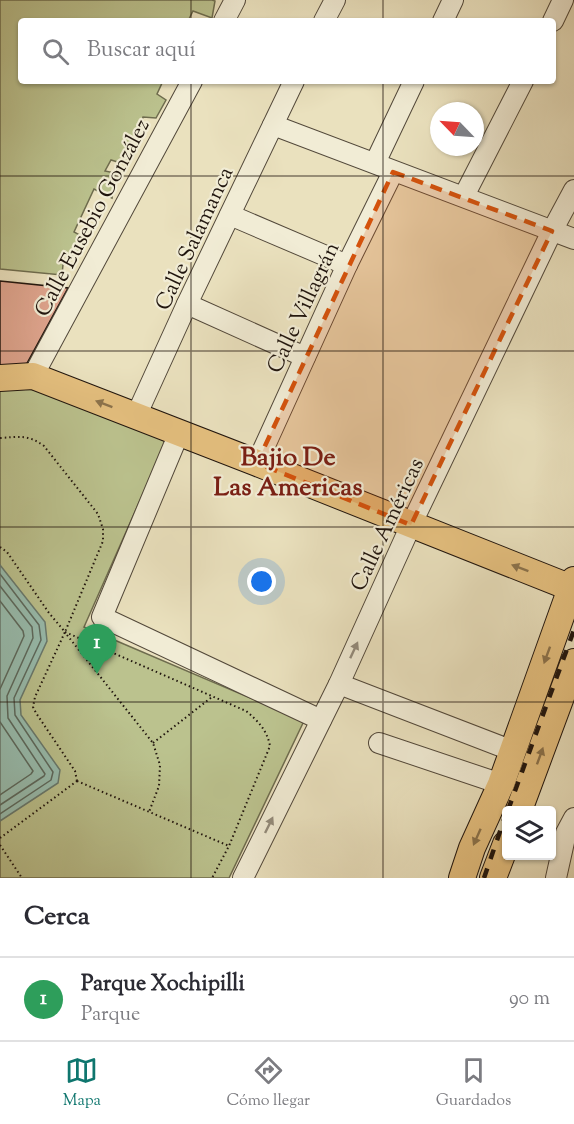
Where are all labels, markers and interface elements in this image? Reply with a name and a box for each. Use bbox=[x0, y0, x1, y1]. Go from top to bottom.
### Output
search box bbox=[18, 18, 556, 84]
icon: search bbox=[39, 35, 72, 68]
text: Buscar aquí bbox=[87, 35, 196, 67]
north arrow bbox=[430, 102, 484, 156]
street label: Calle Eusebio González bbox=[28, 114, 159, 323]
street label: Calle Salamanca bbox=[148, 162, 243, 316]
street label: Calle Villagrán bbox=[260, 237, 349, 379]
one-way arrow bbox=[94, 399, 112, 409]
district label: Bajio De Las Americas bbox=[214, 440, 362, 507]
street label: Calle Américas bbox=[344, 453, 434, 597]
one-way arrow bbox=[510, 562, 528, 572]
your location bbox=[247, 567, 276, 596]
pin: 1 bbox=[78, 624, 116, 674]
one-way arrow bbox=[349, 640, 359, 658]
one-way arrow bbox=[542, 646, 552, 664]
one-way arrow bbox=[535, 747, 545, 765]
map controls bbox=[502, 806, 556, 860]
button: layers bbox=[502, 806, 556, 860]
one-way arrow bbox=[265, 817, 274, 834]
one-way arrow bbox=[472, 828, 481, 846]
text: Cerca bbox=[24, 899, 90, 936]
text: Parque Xochipilli bbox=[81, 969, 245, 1001]
text: 1 bbox=[40, 985, 47, 1014]
text: 90 m bbox=[509, 985, 550, 1014]
text: Parque bbox=[81, 1001, 140, 1030]
tab: Mapa bbox=[63, 1054, 101, 1113]
tab: Cómo llegar bbox=[226, 1054, 310, 1113]
tab: Guardados bbox=[436, 1054, 511, 1113]

